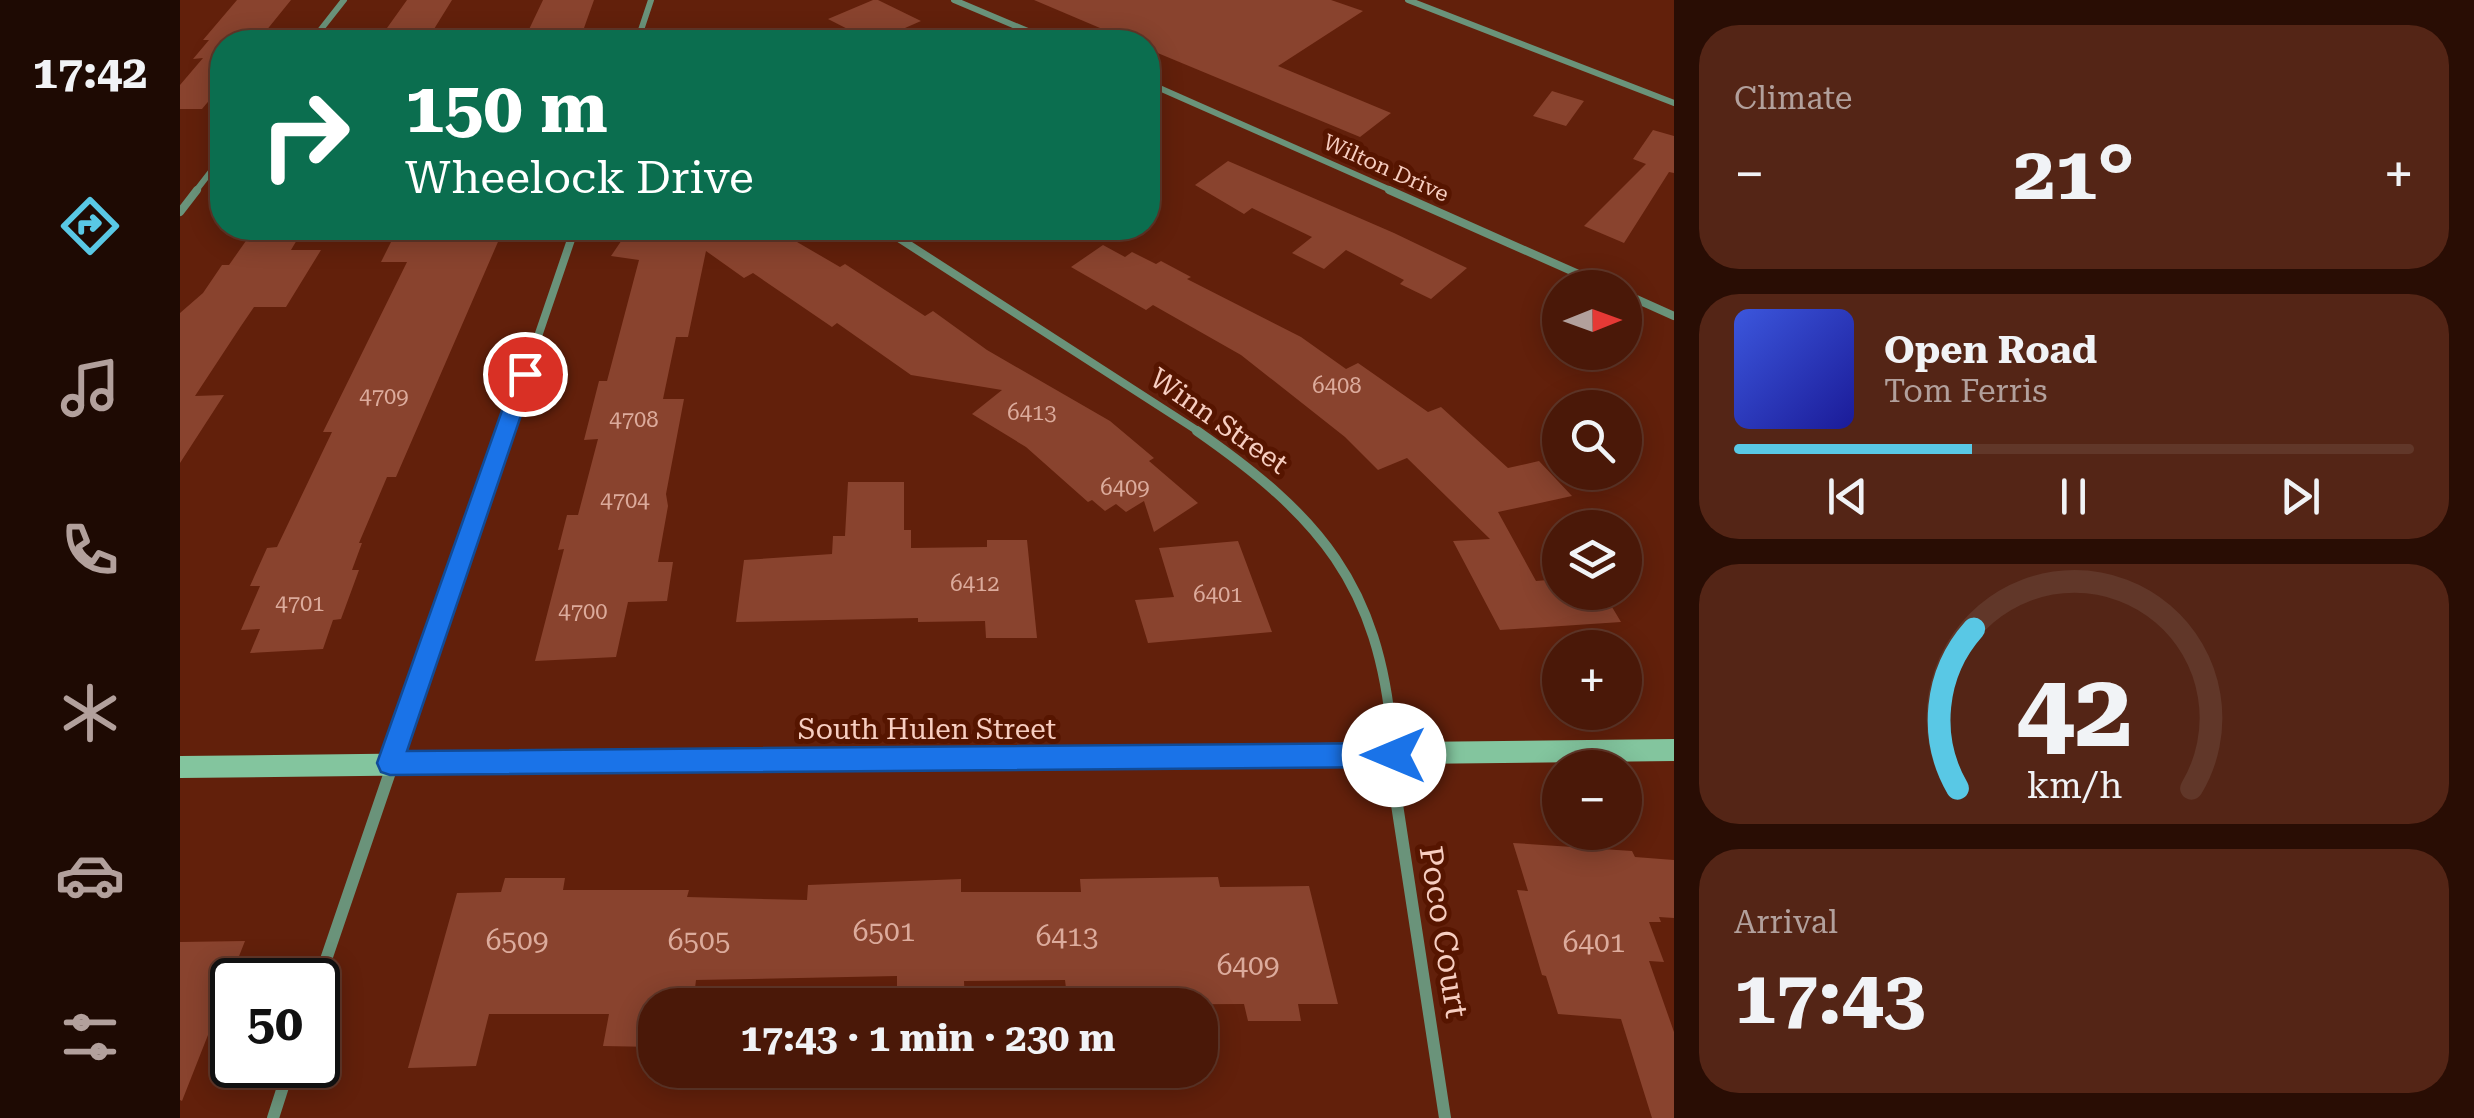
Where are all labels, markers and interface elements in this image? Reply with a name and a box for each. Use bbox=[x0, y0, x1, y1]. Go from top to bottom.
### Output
text: 17:42 bbox=[33, 46, 147, 99]
text: 150 m bbox=[405, 67, 608, 149]
icon: right bbox=[240, 70, 370, 200]
text: Climate bbox=[1734, 79, 1852, 117]
street label: Wilton Drive bbox=[1319, 129, 1453, 207]
text: 21° bbox=[2013, 129, 2135, 217]
text: − bbox=[1734, 142, 1765, 206]
text: + bbox=[2383, 142, 2414, 206]
text: Wheelock Drive bbox=[405, 151, 754, 204]
icon: directions bbox=[55, 191, 125, 261]
north arrow bbox=[1542, 270, 1642, 370]
map controls bbox=[1542, 270, 1642, 850]
text: Open Road bbox=[1884, 328, 2097, 372]
pin bbox=[483, 332, 568, 417]
icon: arrive bbox=[498, 347, 553, 402]
icon: music bbox=[55, 353, 125, 423]
street label: Winn Street bbox=[1144, 361, 1294, 481]
text: Tom Ferris bbox=[1884, 372, 2047, 410]
house number: 6408 bbox=[1312, 373, 1362, 398]
house number: 4709 bbox=[359, 384, 409, 409]
button: search bbox=[1542, 390, 1642, 490]
house number: 6413 bbox=[1007, 400, 1057, 425]
house number: 4708 bbox=[609, 407, 659, 432]
icon: previous bbox=[1820, 469, 1875, 524]
icon: pause bbox=[2046, 469, 2101, 524]
icon: next bbox=[2273, 469, 2328, 524]
house number: 6409 bbox=[1100, 475, 1150, 500]
house number: 4704 bbox=[600, 488, 650, 513]
button: layers bbox=[1542, 510, 1642, 610]
icon: phone bbox=[55, 515, 125, 585]
house number: 6412 bbox=[950, 571, 1000, 596]
house number: 6401 bbox=[1193, 582, 1243, 607]
house number: 4701 bbox=[275, 591, 325, 616]
house number: 4700 bbox=[558, 599, 608, 624]
button: + bbox=[1542, 630, 1642, 730]
text: 42 bbox=[2016, 650, 2132, 771]
icon: climate bbox=[55, 678, 125, 748]
position arrow bbox=[1342, 703, 1446, 807]
street label: South Hulen Street bbox=[798, 713, 1056, 746]
button: − bbox=[1542, 750, 1642, 850]
text: km/h bbox=[2026, 765, 2122, 807]
icon: car bbox=[55, 840, 125, 910]
street label: Poco Court bbox=[1412, 843, 1476, 1021]
text: Arrival bbox=[1734, 903, 1838, 941]
house number: 6501 bbox=[853, 915, 915, 948]
house number: 6413 bbox=[1036, 920, 1098, 953]
house number: 6509 bbox=[486, 924, 548, 957]
house number: 6505 bbox=[668, 924, 730, 957]
house number: 6401 bbox=[1563, 926, 1625, 959]
house number: 6409 bbox=[1217, 949, 1279, 982]
text: 17:43 bbox=[1734, 953, 1925, 1041]
speed limit sign: 50 bbox=[210, 958, 340, 1088]
icon: filters bbox=[55, 1002, 125, 1072]
text: 17:43 · 1 min · 230 m bbox=[741, 1016, 1115, 1060]

